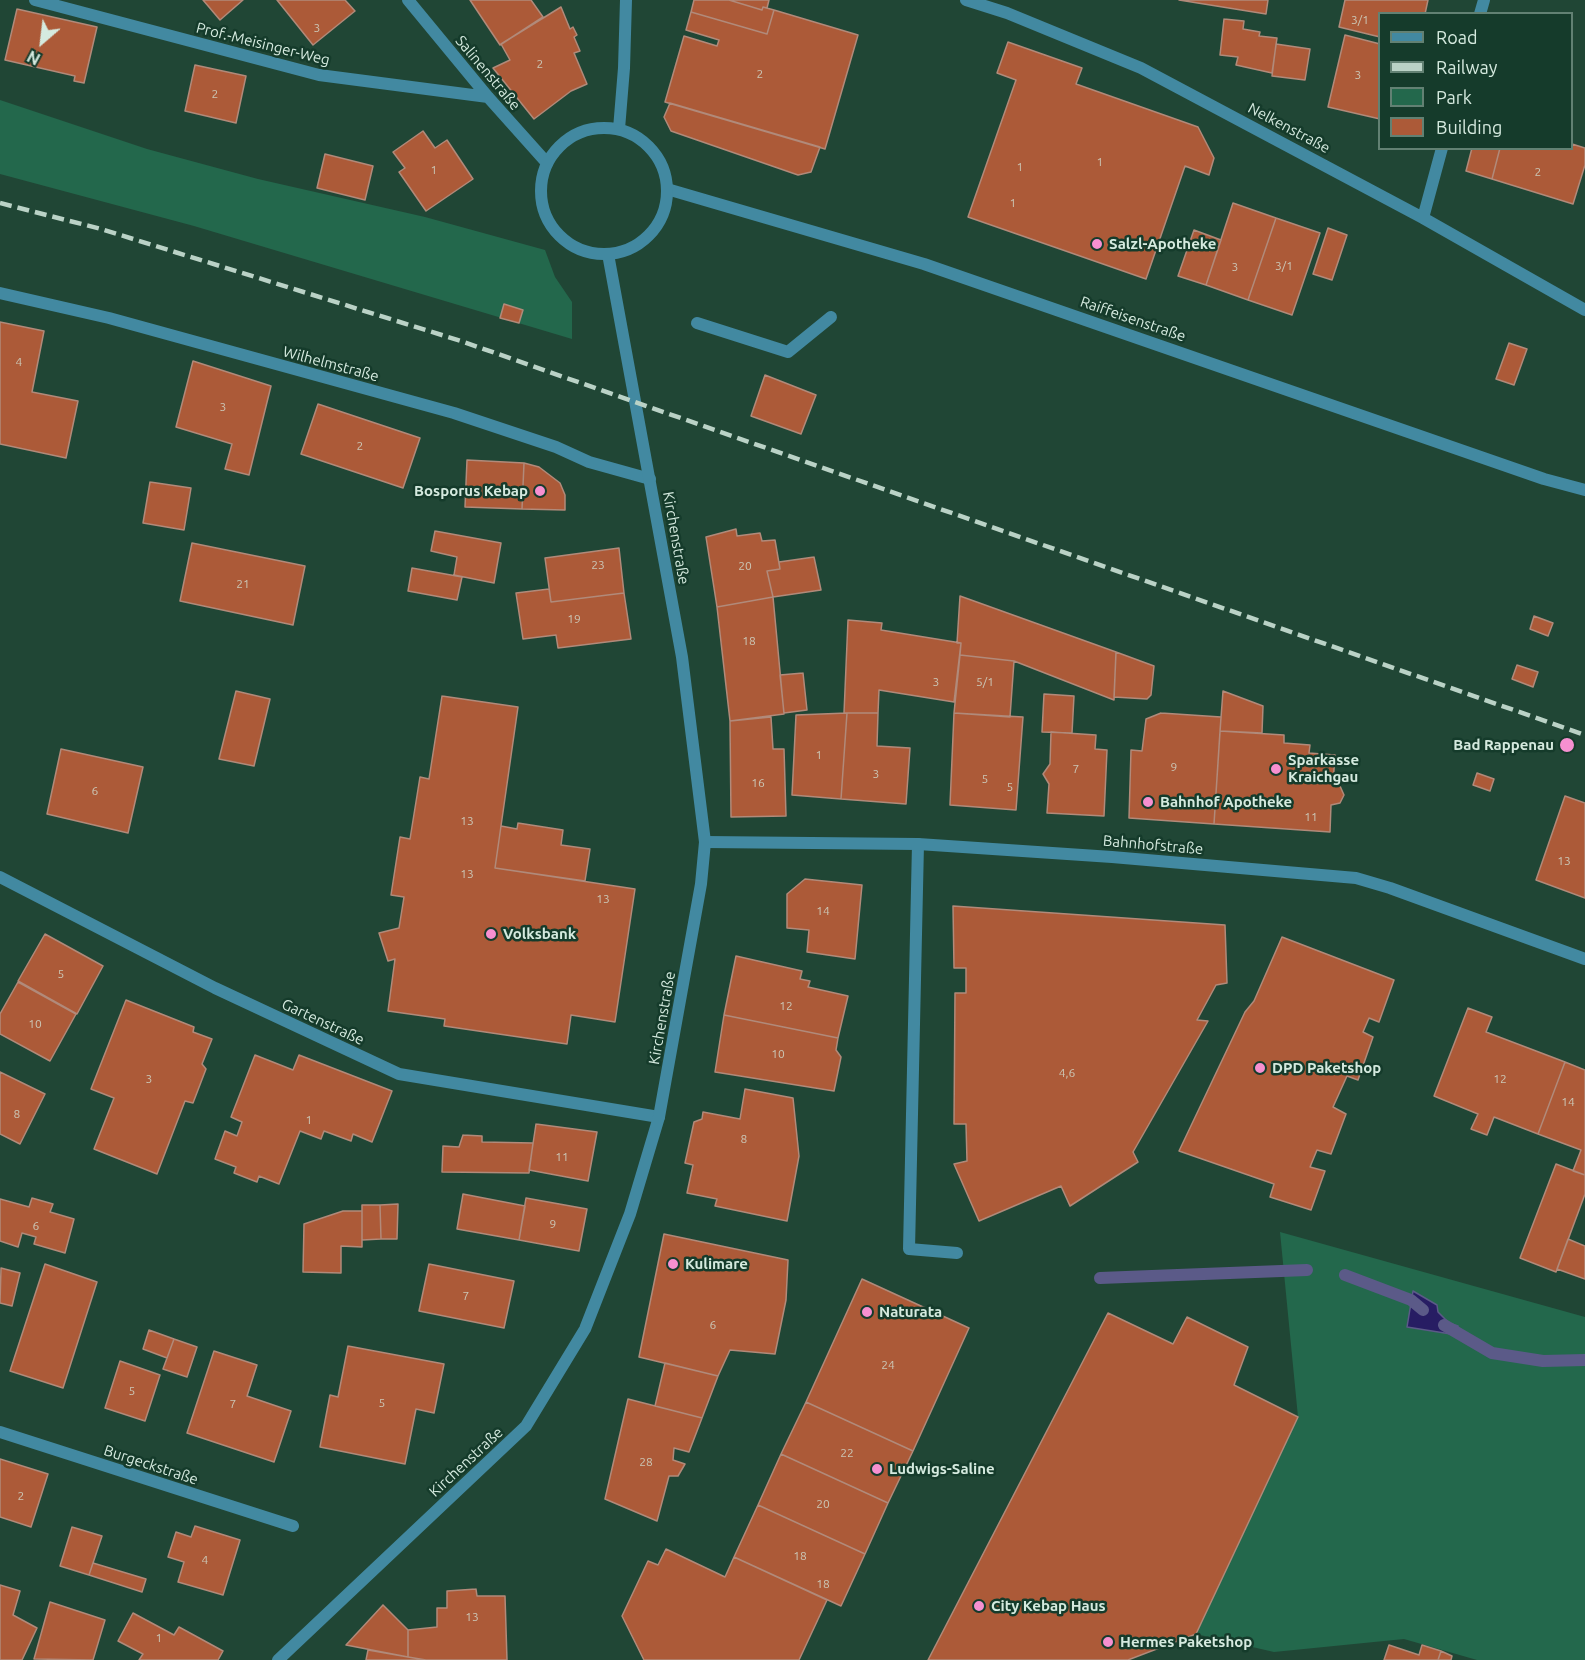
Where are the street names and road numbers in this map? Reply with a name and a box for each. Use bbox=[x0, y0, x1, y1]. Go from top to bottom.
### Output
street label: Prof.-Meisinger-Weg bbox=[194, 19, 332, 69]
street label: Salinenstraße bbox=[452, 32, 524, 114]
street label: Nelkenstraße bbox=[1245, 99, 1333, 157]
street label: Raiffeisenstraße bbox=[1078, 293, 1188, 345]
street label: Wilhelmstraße bbox=[281, 343, 381, 385]
street label: Kirchenstraße bbox=[659, 490, 693, 586]
street label: Bahnhofstraße bbox=[1102, 832, 1204, 858]
street label: Kirchenstraße bbox=[645, 970, 679, 1066]
street label: Gartenstraße bbox=[279, 995, 367, 1049]
street label: Kirchenstraße bbox=[425, 1423, 507, 1501]
street label: Burgeckstraße bbox=[101, 1441, 201, 1489]

